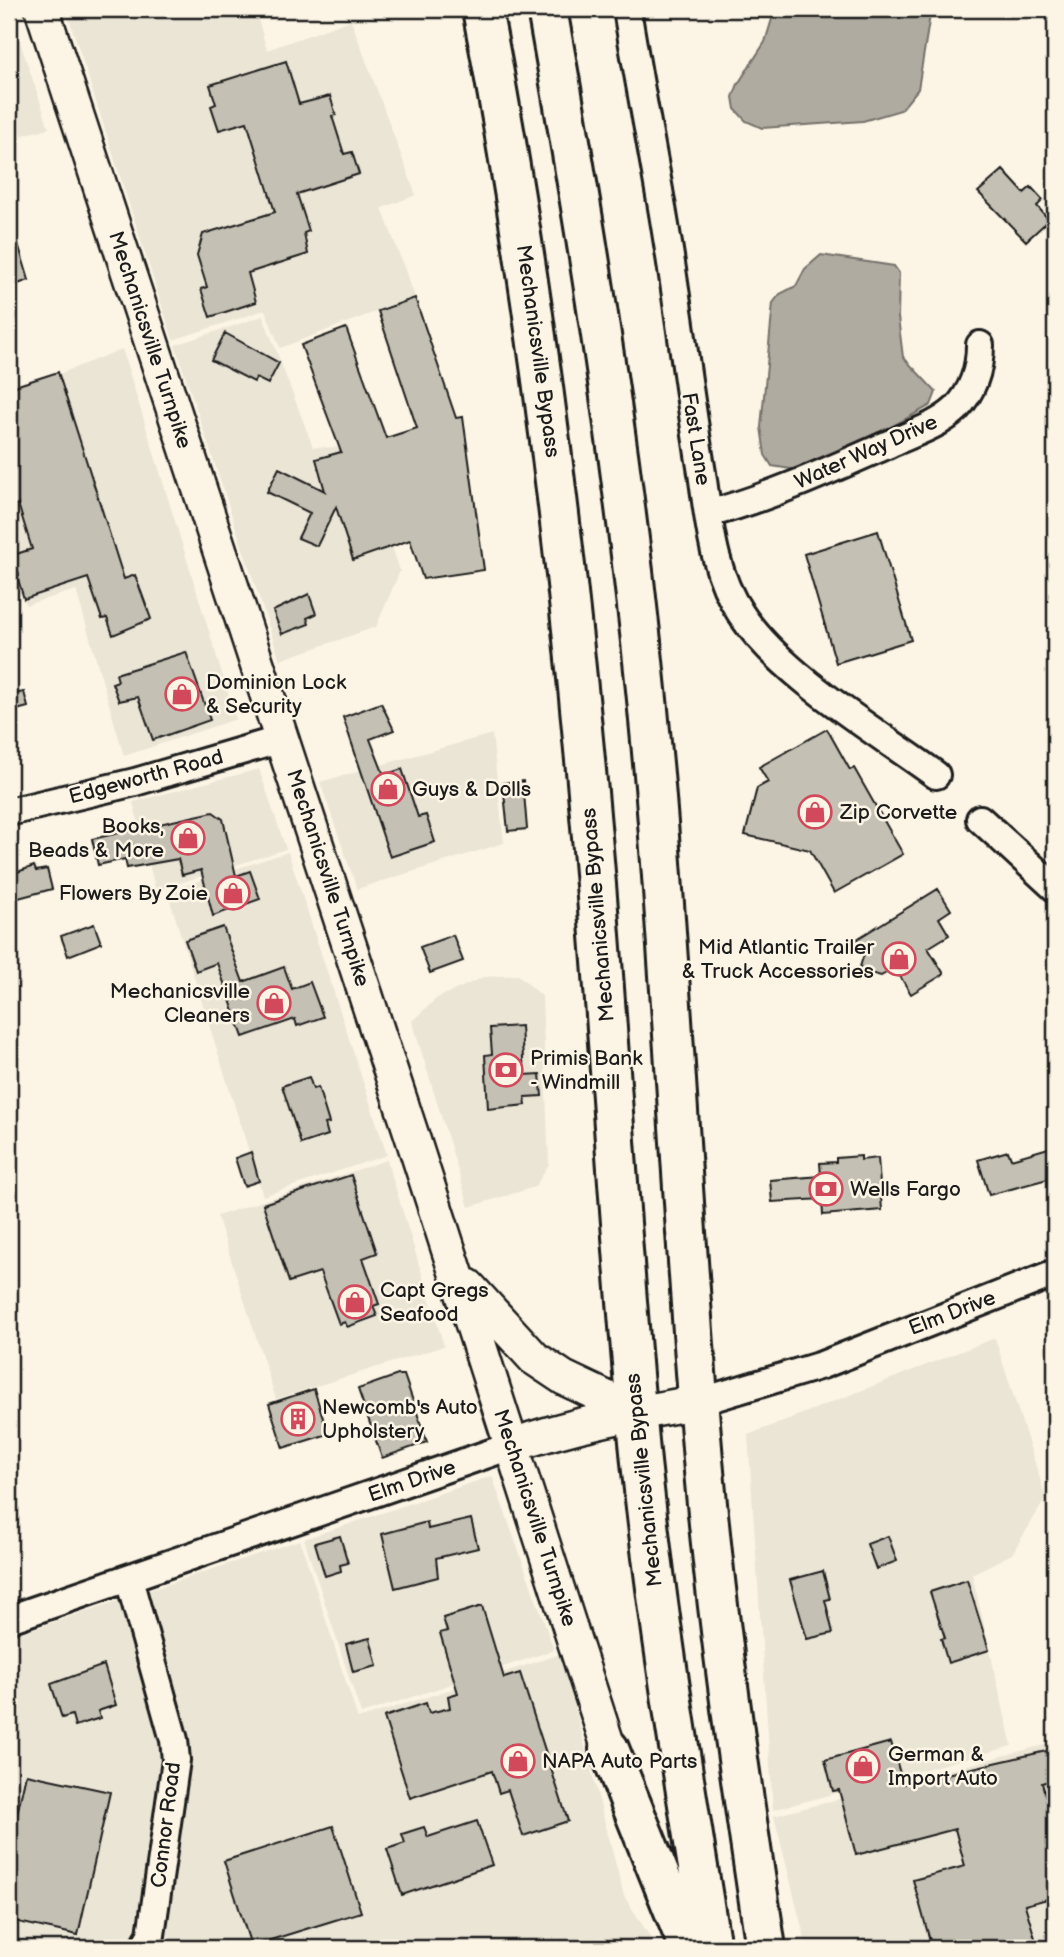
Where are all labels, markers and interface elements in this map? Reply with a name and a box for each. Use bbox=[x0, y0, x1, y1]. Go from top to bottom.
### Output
street label: Mechanicsville Turnpike bbox=[103, 228, 197, 452]
street label: Mechanicsville Bypass bbox=[511, 243, 565, 459]
street label: Fast Lane bbox=[676, 391, 716, 487]
street label: Water Way Drive bbox=[791, 409, 941, 495]
place label: Dominion Lock & Security bbox=[206, 670, 347, 719]
shop icon: Dominion Lock & Security bbox=[163, 675, 201, 713]
street label: Edgeworth Road bbox=[66, 744, 226, 810]
street label: Mechanicsville Turnpike bbox=[281, 766, 375, 990]
shop icon: Guys & Dolls bbox=[369, 770, 407, 808]
place label: Guys & Dolls bbox=[412, 777, 531, 802]
shop icon: Zip Corvette bbox=[796, 793, 834, 831]
place label: Zip Corvette bbox=[839, 800, 957, 825]
street label: Mechanicsville Bypass bbox=[576, 807, 620, 1023]
place label: Books, Beads & More bbox=[28, 814, 164, 863]
shop icon: Books, Beads & More bbox=[169, 819, 207, 857]
shop icon: Flowers By Zoie bbox=[214, 874, 252, 912]
place label: Flowers By Zoie bbox=[59, 881, 208, 906]
place label: Mid Atlantic Trailer & Truck Accessories bbox=[682, 935, 874, 984]
shop icon: Mid Atlantic Trailer & Truck Accessories bbox=[880, 940, 918, 978]
place label: Mechanicsville Cleaners bbox=[110, 979, 250, 1028]
shop icon: Mechanicsville Cleaners bbox=[255, 984, 293, 1022]
place label: Primis Bank - Windmill bbox=[530, 1046, 643, 1095]
bank icon: Primis Bank - Windmill bbox=[487, 1051, 525, 1089]
bank icon: Wells Fargo bbox=[807, 1170, 845, 1208]
place label: Wells Fargo bbox=[850, 1177, 961, 1202]
place label: Capt Gregs Seafood bbox=[380, 1278, 489, 1327]
shop icon: Capt Gregs Seafood bbox=[336, 1283, 374, 1321]
street label: Elm Drive bbox=[905, 1285, 999, 1341]
street label: Mechanicsville Bypass bbox=[620, 1372, 668, 1588]
place label: Newcomb's Auto Upholstery bbox=[322, 1395, 478, 1444]
building icon: Newcomb's Auto Upholstery bbox=[279, 1400, 317, 1438]
street label: Mechanicsville Turnpike bbox=[488, 1406, 582, 1630]
street label: Elm Drive bbox=[365, 1454, 459, 1508]
shop icon: NAPA Auto Parts bbox=[499, 1742, 537, 1780]
place label: German & Import Auto bbox=[888, 1742, 998, 1791]
shop icon: German & Import Auto bbox=[844, 1747, 882, 1785]
place label: NAPA Auto Parts bbox=[542, 1749, 697, 1774]
street label: Connor Road bbox=[146, 1761, 186, 1889]

